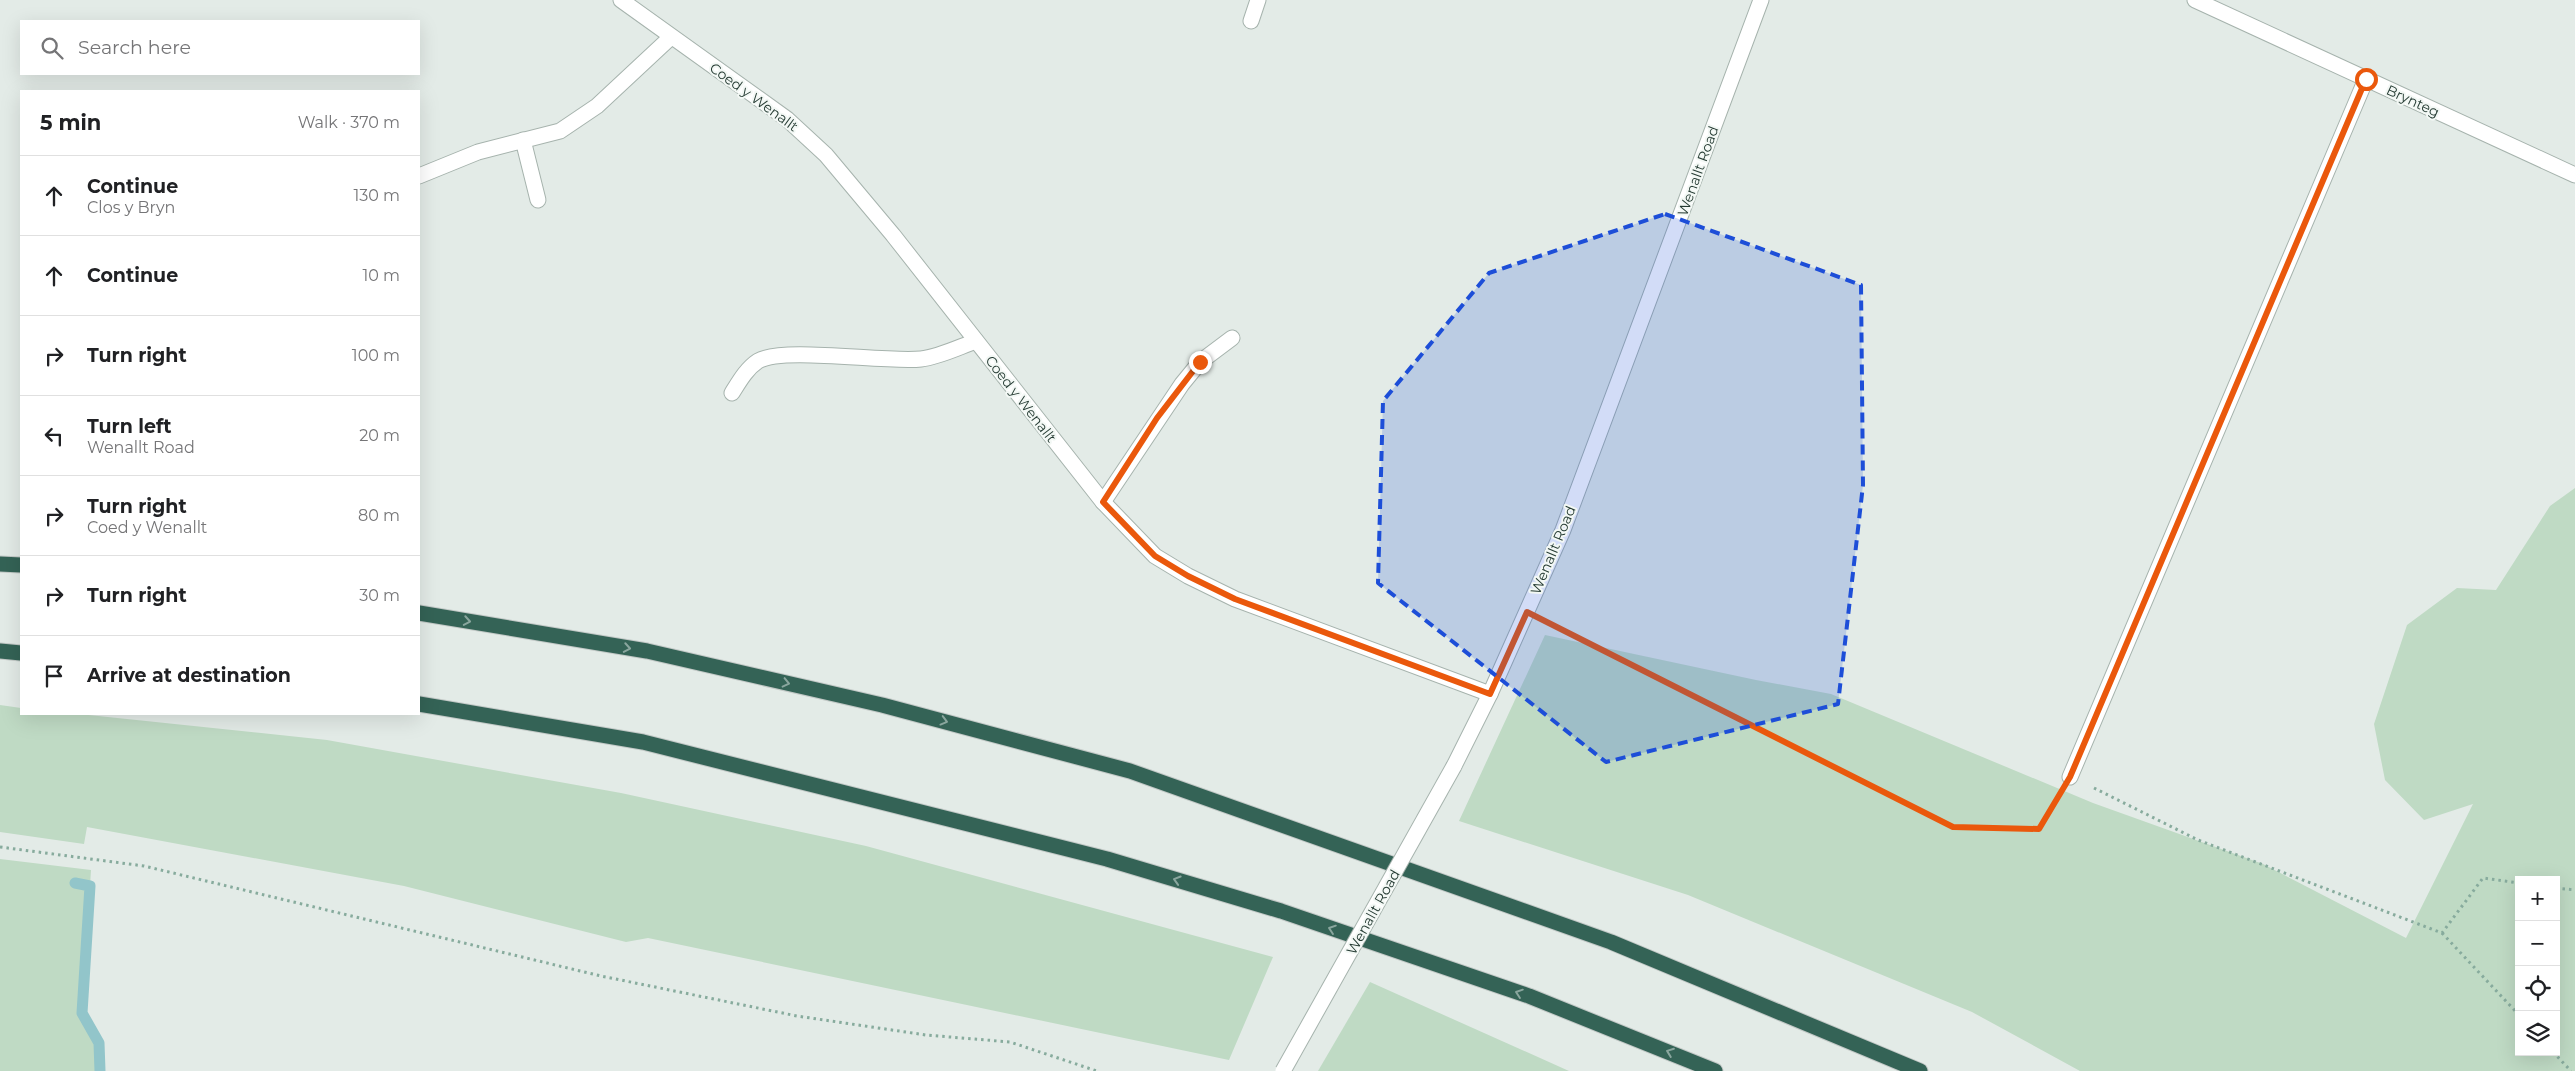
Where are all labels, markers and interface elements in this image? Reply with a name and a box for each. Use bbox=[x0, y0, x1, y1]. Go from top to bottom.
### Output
search box bbox=[20, 20, 420, 75]
icon: search bbox=[38, 34, 66, 62]
text: Search here bbox=[78, 36, 191, 59]
street label: Coed y Wenallt bbox=[706, 59, 802, 135]
route start bbox=[2355, 68, 2378, 91]
street label: Brynteg bbox=[2384, 81, 2442, 121]
text: 5 min bbox=[40, 110, 101, 135]
text: Walk · 370 m bbox=[298, 113, 400, 132]
street label: Wenallt Road bbox=[1673, 124, 1723, 218]
text: Continue bbox=[87, 175, 178, 198]
icon: ahead bbox=[40, 182, 68, 210]
text: 130 m bbox=[353, 186, 400, 205]
text: Clos y Bryn bbox=[87, 198, 175, 217]
icon: ahead bbox=[40, 262, 68, 290]
text: Continue bbox=[87, 264, 178, 287]
text: 10 m bbox=[362, 266, 400, 285]
icon: right bbox=[40, 342, 68, 370]
text: Turn right bbox=[87, 344, 187, 367]
text: 100 m bbox=[352, 346, 400, 365]
route end bbox=[1189, 351, 1212, 374]
street label: Coed y Wenallt bbox=[981, 352, 1061, 446]
text: Turn left bbox=[87, 415, 172, 438]
icon: left bbox=[40, 422, 68, 450]
text: 20 m bbox=[359, 426, 400, 445]
text: Wenallt Road bbox=[87, 438, 195, 457]
text: Turn right bbox=[87, 495, 187, 518]
icon: right bbox=[40, 502, 68, 530]
street label: Wenallt Road bbox=[1526, 503, 1580, 597]
text: 80 m bbox=[358, 506, 400, 525]
text: Coed y Wenallt bbox=[87, 518, 207, 537]
icon: right bbox=[40, 582, 68, 610]
text: Turn right bbox=[87, 584, 187, 607]
text: 30 m bbox=[359, 586, 400, 605]
one-way arrow bbox=[462, 615, 471, 625]
one-way arrow bbox=[623, 642, 631, 653]
icon: arrive bbox=[40, 662, 68, 690]
text: Arrive at destination bbox=[87, 664, 291, 687]
one-way arrow bbox=[781, 677, 790, 688]
one-way arrow bbox=[939, 716, 947, 726]
street label: Wenallt Road bbox=[1342, 866, 1404, 958]
one-way arrow bbox=[1173, 875, 1182, 885]
map controls bbox=[2515, 876, 2560, 1056]
button: + bbox=[2515, 876, 2560, 921]
button: − bbox=[2515, 921, 2560, 966]
one-way arrow bbox=[1328, 924, 1337, 934]
button: locate bbox=[2515, 966, 2560, 1011]
one-way arrow bbox=[1515, 989, 1524, 999]
button: layers bbox=[2515, 1011, 2560, 1056]
one-way arrow bbox=[1666, 1047, 1675, 1058]

